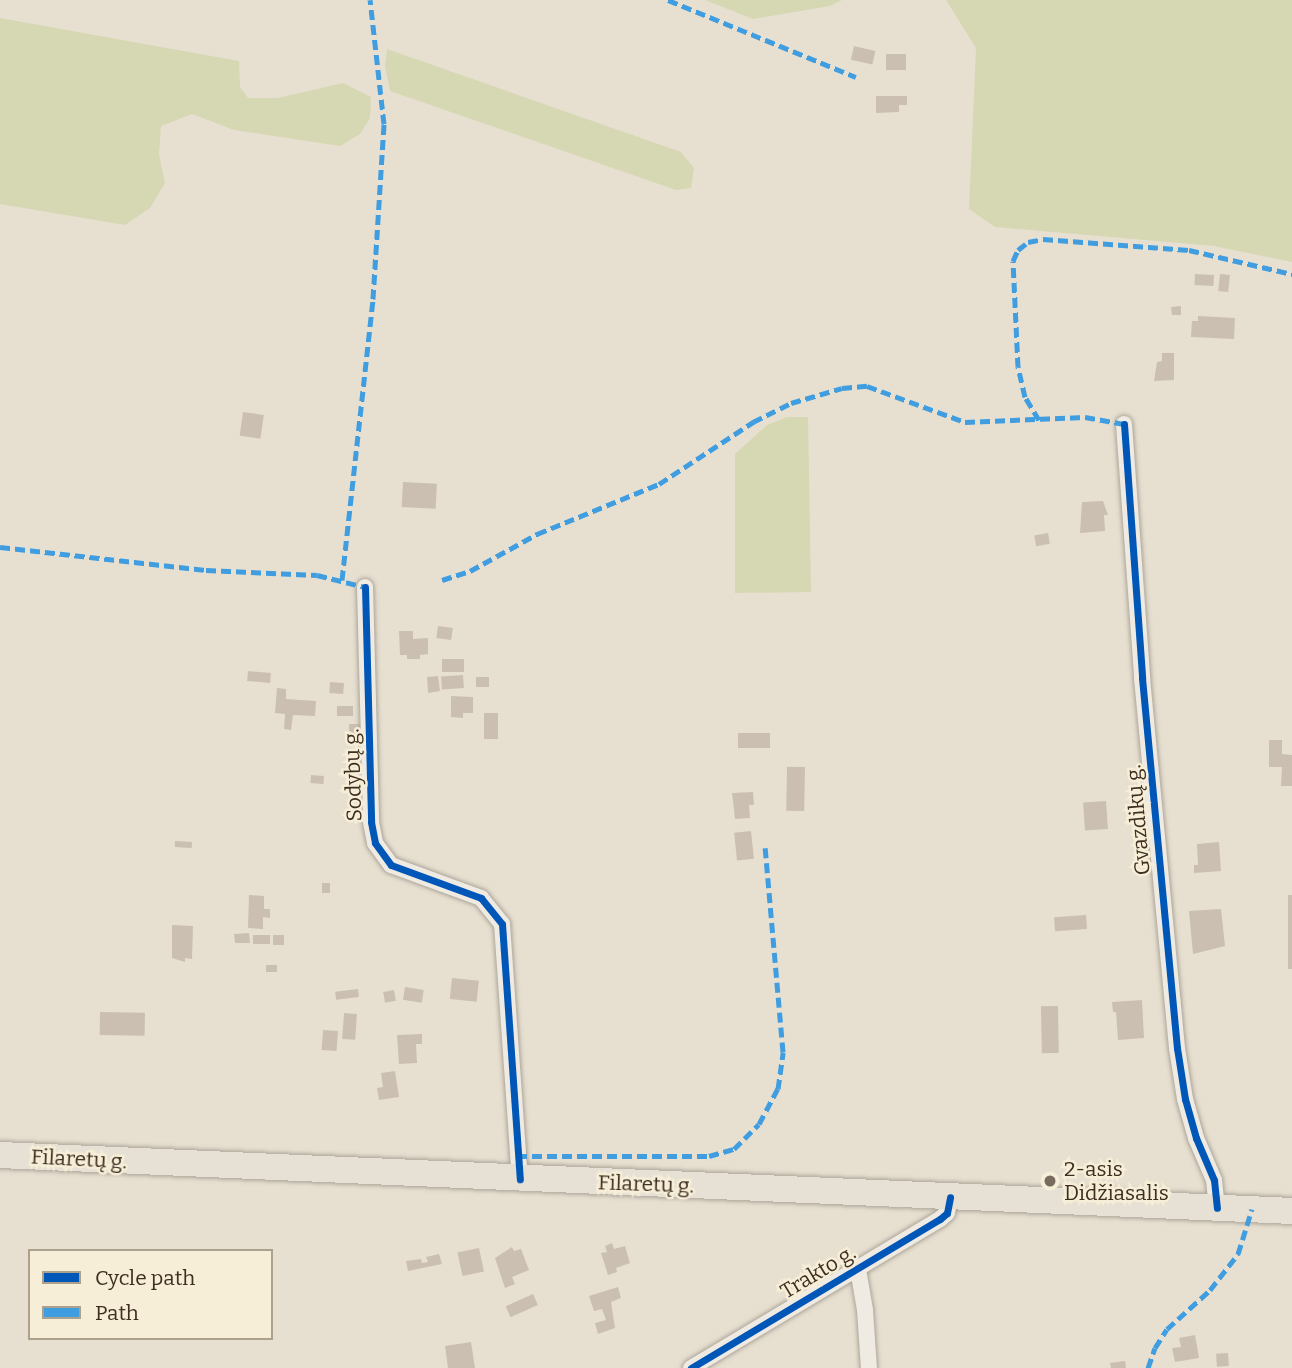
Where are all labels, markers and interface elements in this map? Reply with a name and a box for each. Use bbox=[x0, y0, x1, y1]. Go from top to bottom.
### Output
street label: Sodybų g. bbox=[339, 728, 367, 822]
street label: Gvazdikų g. bbox=[1121, 764, 1155, 876]
street label: Filaretų g. bbox=[30, 1144, 128, 1174]
place label: 2-asis Didžiasalis bbox=[1064, 1156, 1169, 1206]
street label: Filaretų g. bbox=[597, 1170, 695, 1198]
marker: 2-asis Didžiasalis bbox=[1042, 1173, 1058, 1189]
street label: Trakto g. bbox=[776, 1240, 860, 1304]
legend bbox=[28, 1249, 273, 1340]
text: Cycle path bbox=[95, 1265, 195, 1291]
text: Path bbox=[95, 1300, 139, 1326]

